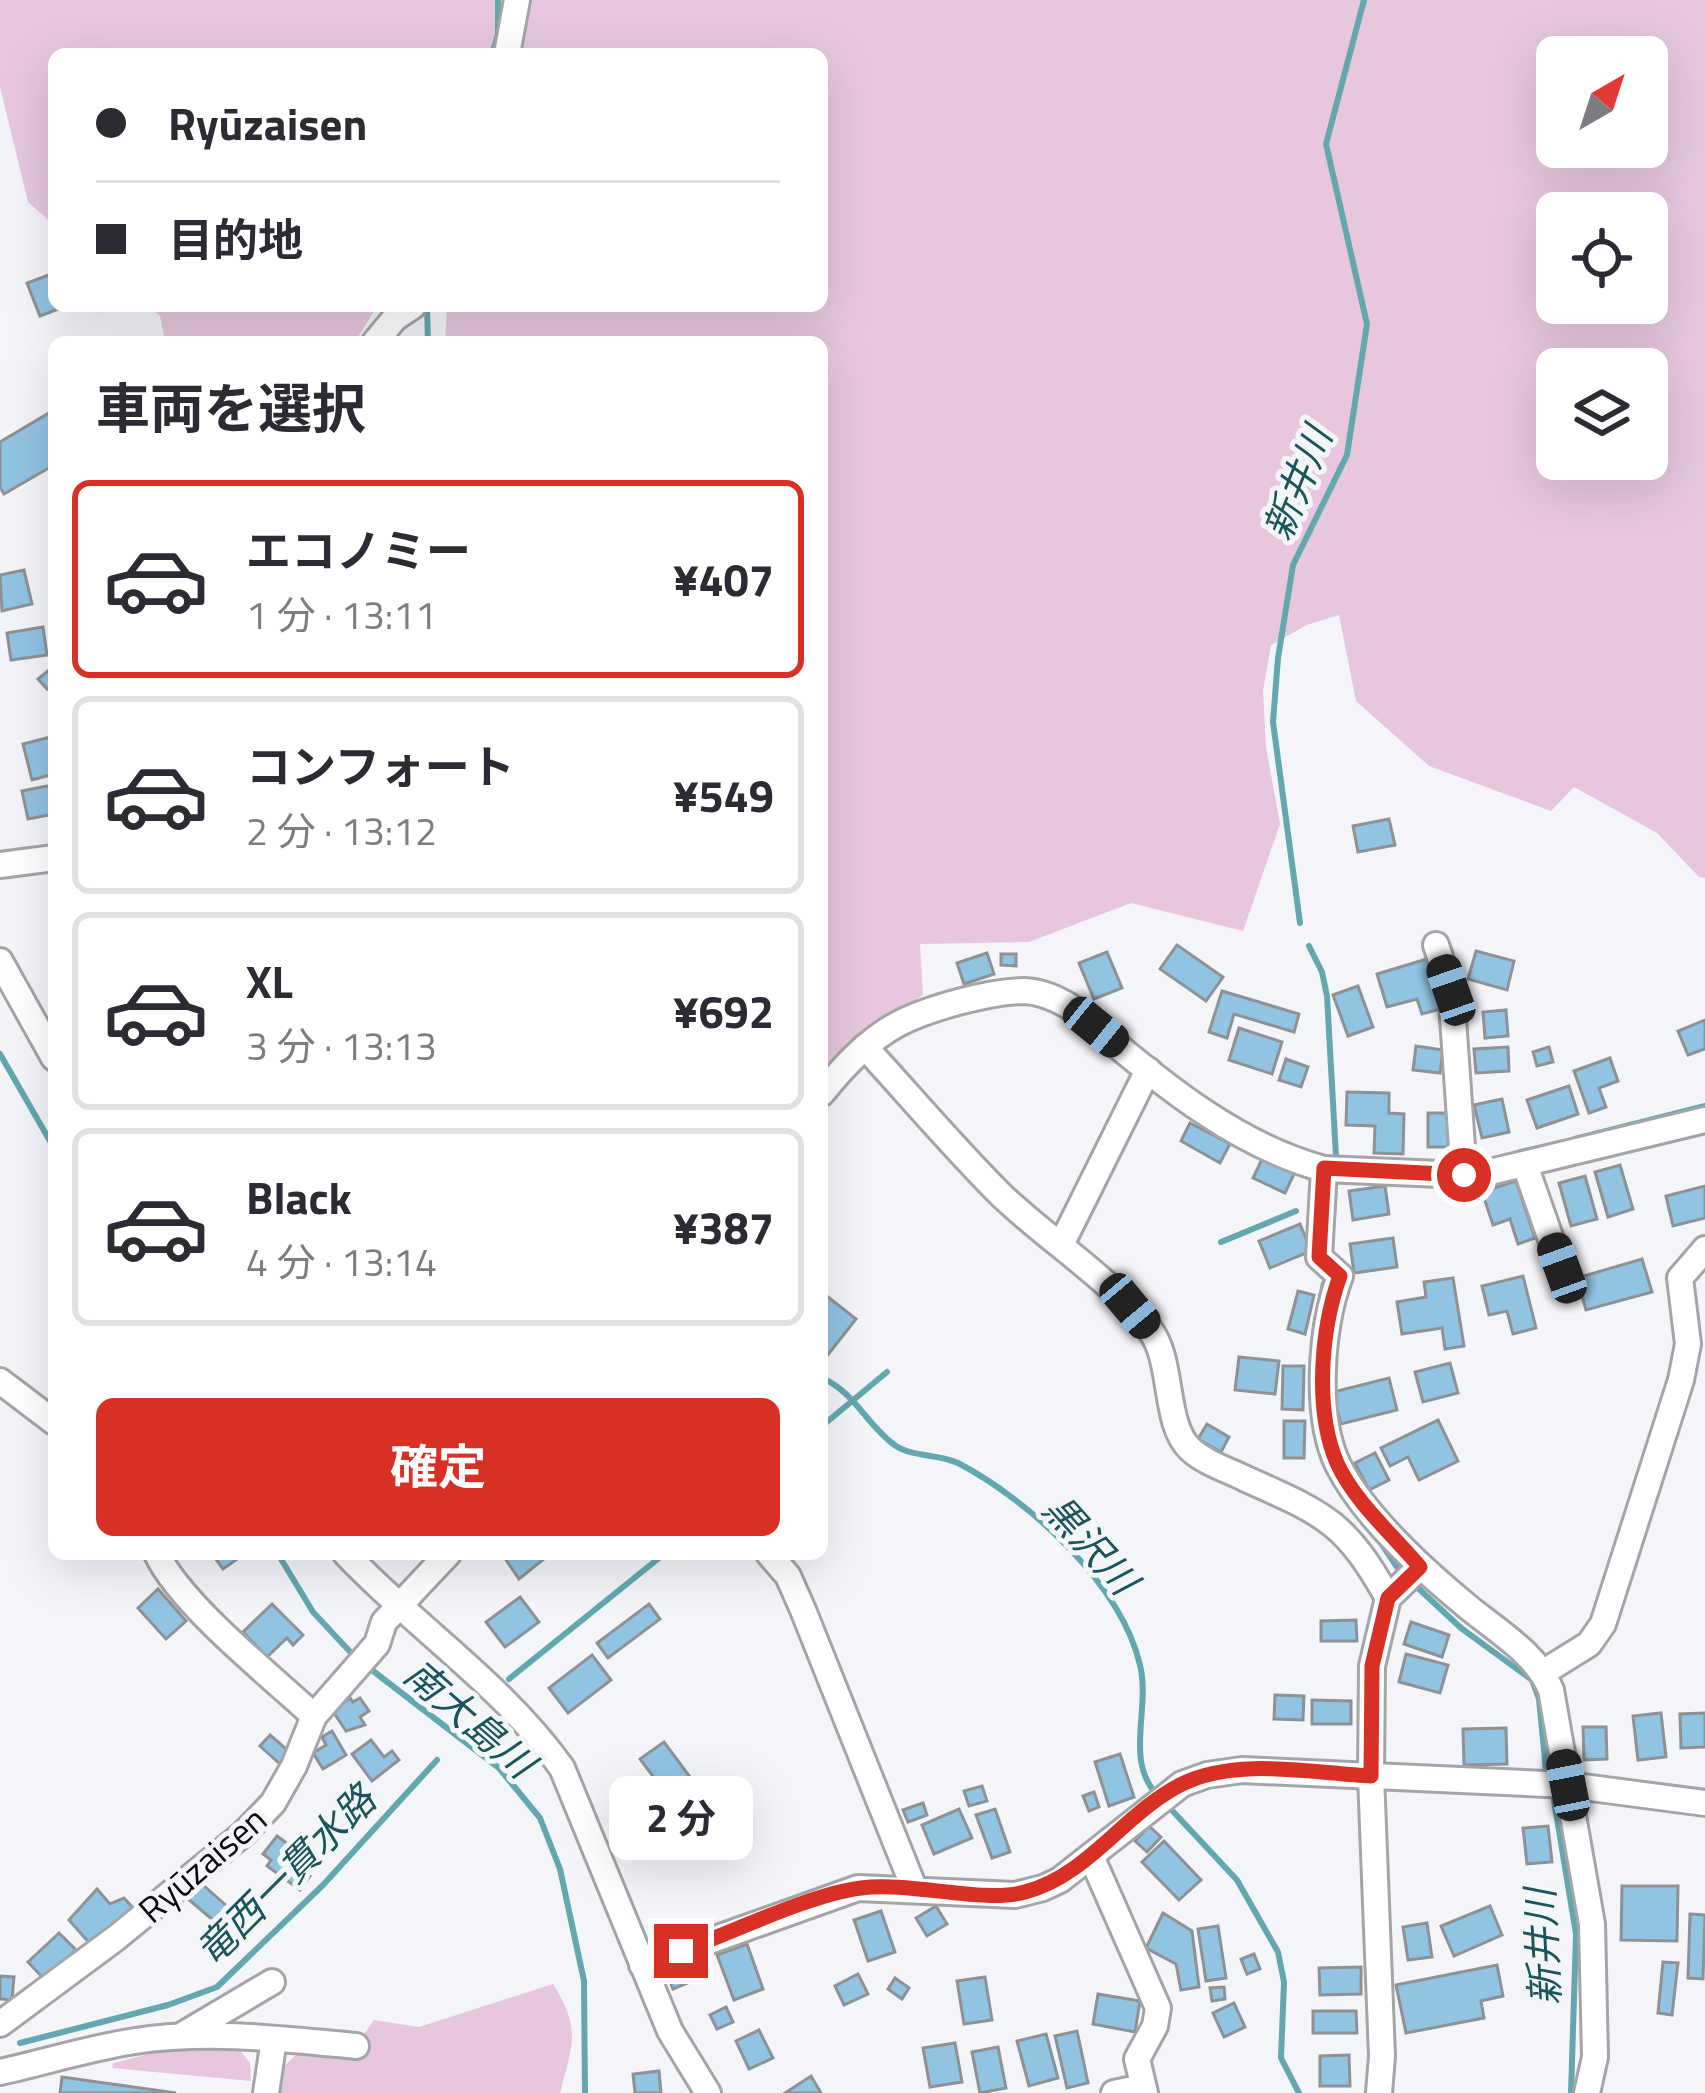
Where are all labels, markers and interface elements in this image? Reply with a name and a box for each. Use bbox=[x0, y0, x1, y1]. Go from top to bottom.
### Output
north arrow bbox=[1536, 36, 1668, 168]
map controls bbox=[1536, 36, 1668, 480]
text: Ryūzaisen bbox=[168, 89, 367, 157]
button: locate bbox=[1536, 192, 1668, 324]
text: 目的地 bbox=[168, 205, 303, 273]
button: layers bbox=[1536, 348, 1668, 480]
text: 車両を選択 bbox=[96, 367, 366, 449]
water label: 新井川 bbox=[1248, 414, 1348, 548]
text: エコノミー bbox=[246, 516, 471, 584]
icon: car bbox=[102, 525, 210, 633]
text: ¥407 bbox=[673, 545, 774, 613]
text: 1 分 · 13:11 bbox=[246, 585, 437, 644]
text: コンフォート bbox=[246, 732, 515, 800]
icon: car bbox=[102, 741, 210, 849]
text: ¥549 bbox=[673, 761, 774, 829]
text: 2 分 · 13:12 bbox=[246, 801, 437, 860]
text: XL bbox=[246, 947, 293, 1015]
car bbox=[1422, 950, 1480, 1030]
icon: car bbox=[102, 957, 210, 1065]
text: ¥692 bbox=[673, 977, 774, 1045]
car bbox=[1057, 990, 1135, 1064]
text: 3 分 · 13:13 bbox=[246, 1016, 437, 1075]
route start bbox=[1437, 1148, 1491, 1202]
text: Black bbox=[246, 1163, 352, 1231]
icon: car bbox=[102, 1173, 210, 1281]
text: ¥387 bbox=[673, 1193, 774, 1261]
car bbox=[1533, 1228, 1591, 1308]
text: 4 分 · 13:14 bbox=[246, 1232, 437, 1291]
car bbox=[1093, 1267, 1167, 1345]
button: 確定 bbox=[96, 1398, 780, 1536]
water label: 黒沢川 bbox=[1030, 1481, 1155, 1610]
water label: 南大島川 bbox=[392, 1645, 551, 1794]
car bbox=[1543, 1746, 1593, 1824]
water label: 竜西一貫水路 bbox=[181, 1769, 391, 1979]
callout: 2 分 bbox=[609, 1777, 753, 1861]
text: 2 分 bbox=[646, 1788, 716, 1847]
street label: Ryūzaisen bbox=[125, 1792, 279, 1936]
water label: 新井川 bbox=[1509, 1883, 1575, 2007]
route end bbox=[654, 1924, 708, 1978]

